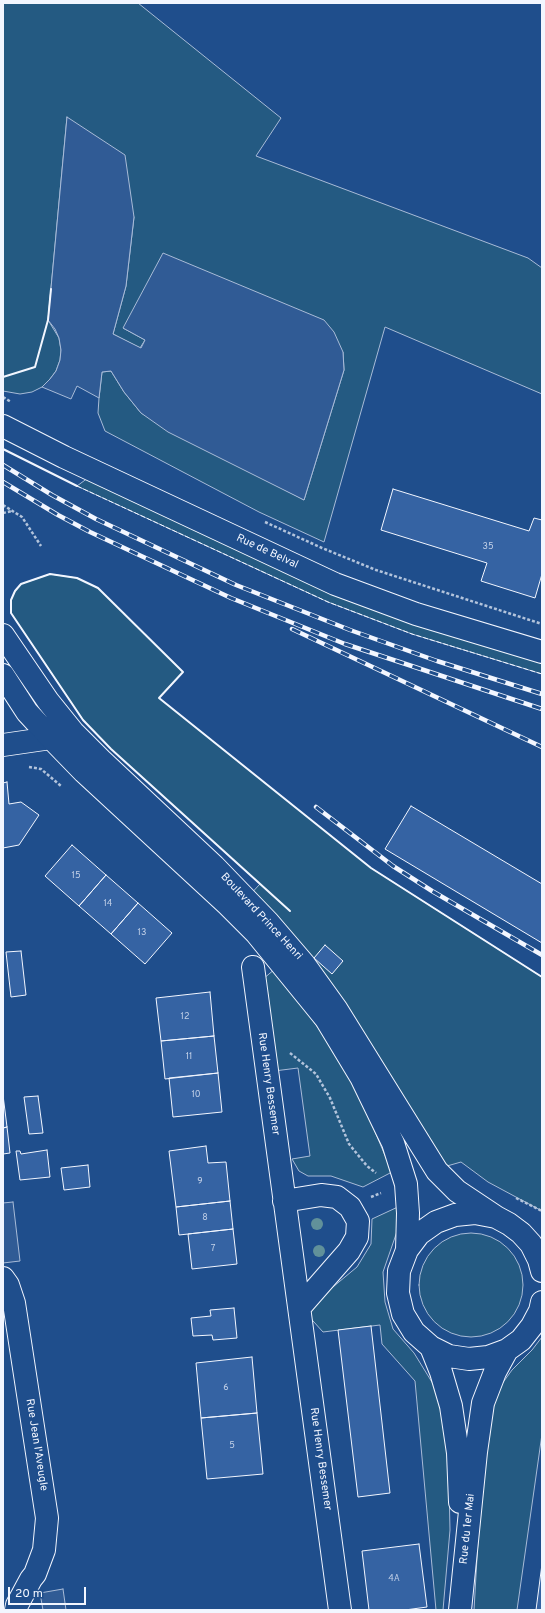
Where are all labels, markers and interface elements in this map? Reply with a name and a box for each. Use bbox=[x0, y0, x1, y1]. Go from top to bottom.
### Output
street label: Rue de Belval bbox=[234, 532, 300, 572]
house number: 35 bbox=[482, 542, 494, 552]
house number: 15 bbox=[72, 871, 80, 881]
street label: Boulevard Prince Henri bbox=[217, 871, 305, 963]
house number: 14 bbox=[104, 899, 112, 909]
house number: 13 bbox=[138, 928, 146, 938]
house number: 12 bbox=[181, 1012, 189, 1022]
street label: Rue Henry Bessemer bbox=[254, 1032, 282, 1136]
house number: 11 bbox=[186, 1052, 192, 1062]
house number: 10 bbox=[191, 1090, 201, 1100]
house number: 9 bbox=[197, 1177, 203, 1187]
house number: 8 bbox=[202, 1213, 208, 1223]
house number: 7 bbox=[211, 1244, 215, 1254]
house number: 6 bbox=[223, 1383, 229, 1393]
street label: Rue Jean l'Aveugle bbox=[22, 1398, 50, 1492]
street label: Rue Henry Bessemer bbox=[306, 1407, 334, 1511]
house number: 5 bbox=[229, 1441, 235, 1451]
street label: Rue du 1er Mai bbox=[458, 1493, 478, 1565]
house number: 4A bbox=[388, 1574, 400, 1584]
scale bar bbox=[10, 1579, 88, 1605]
text: 20 m bbox=[15, 1586, 43, 1602]

